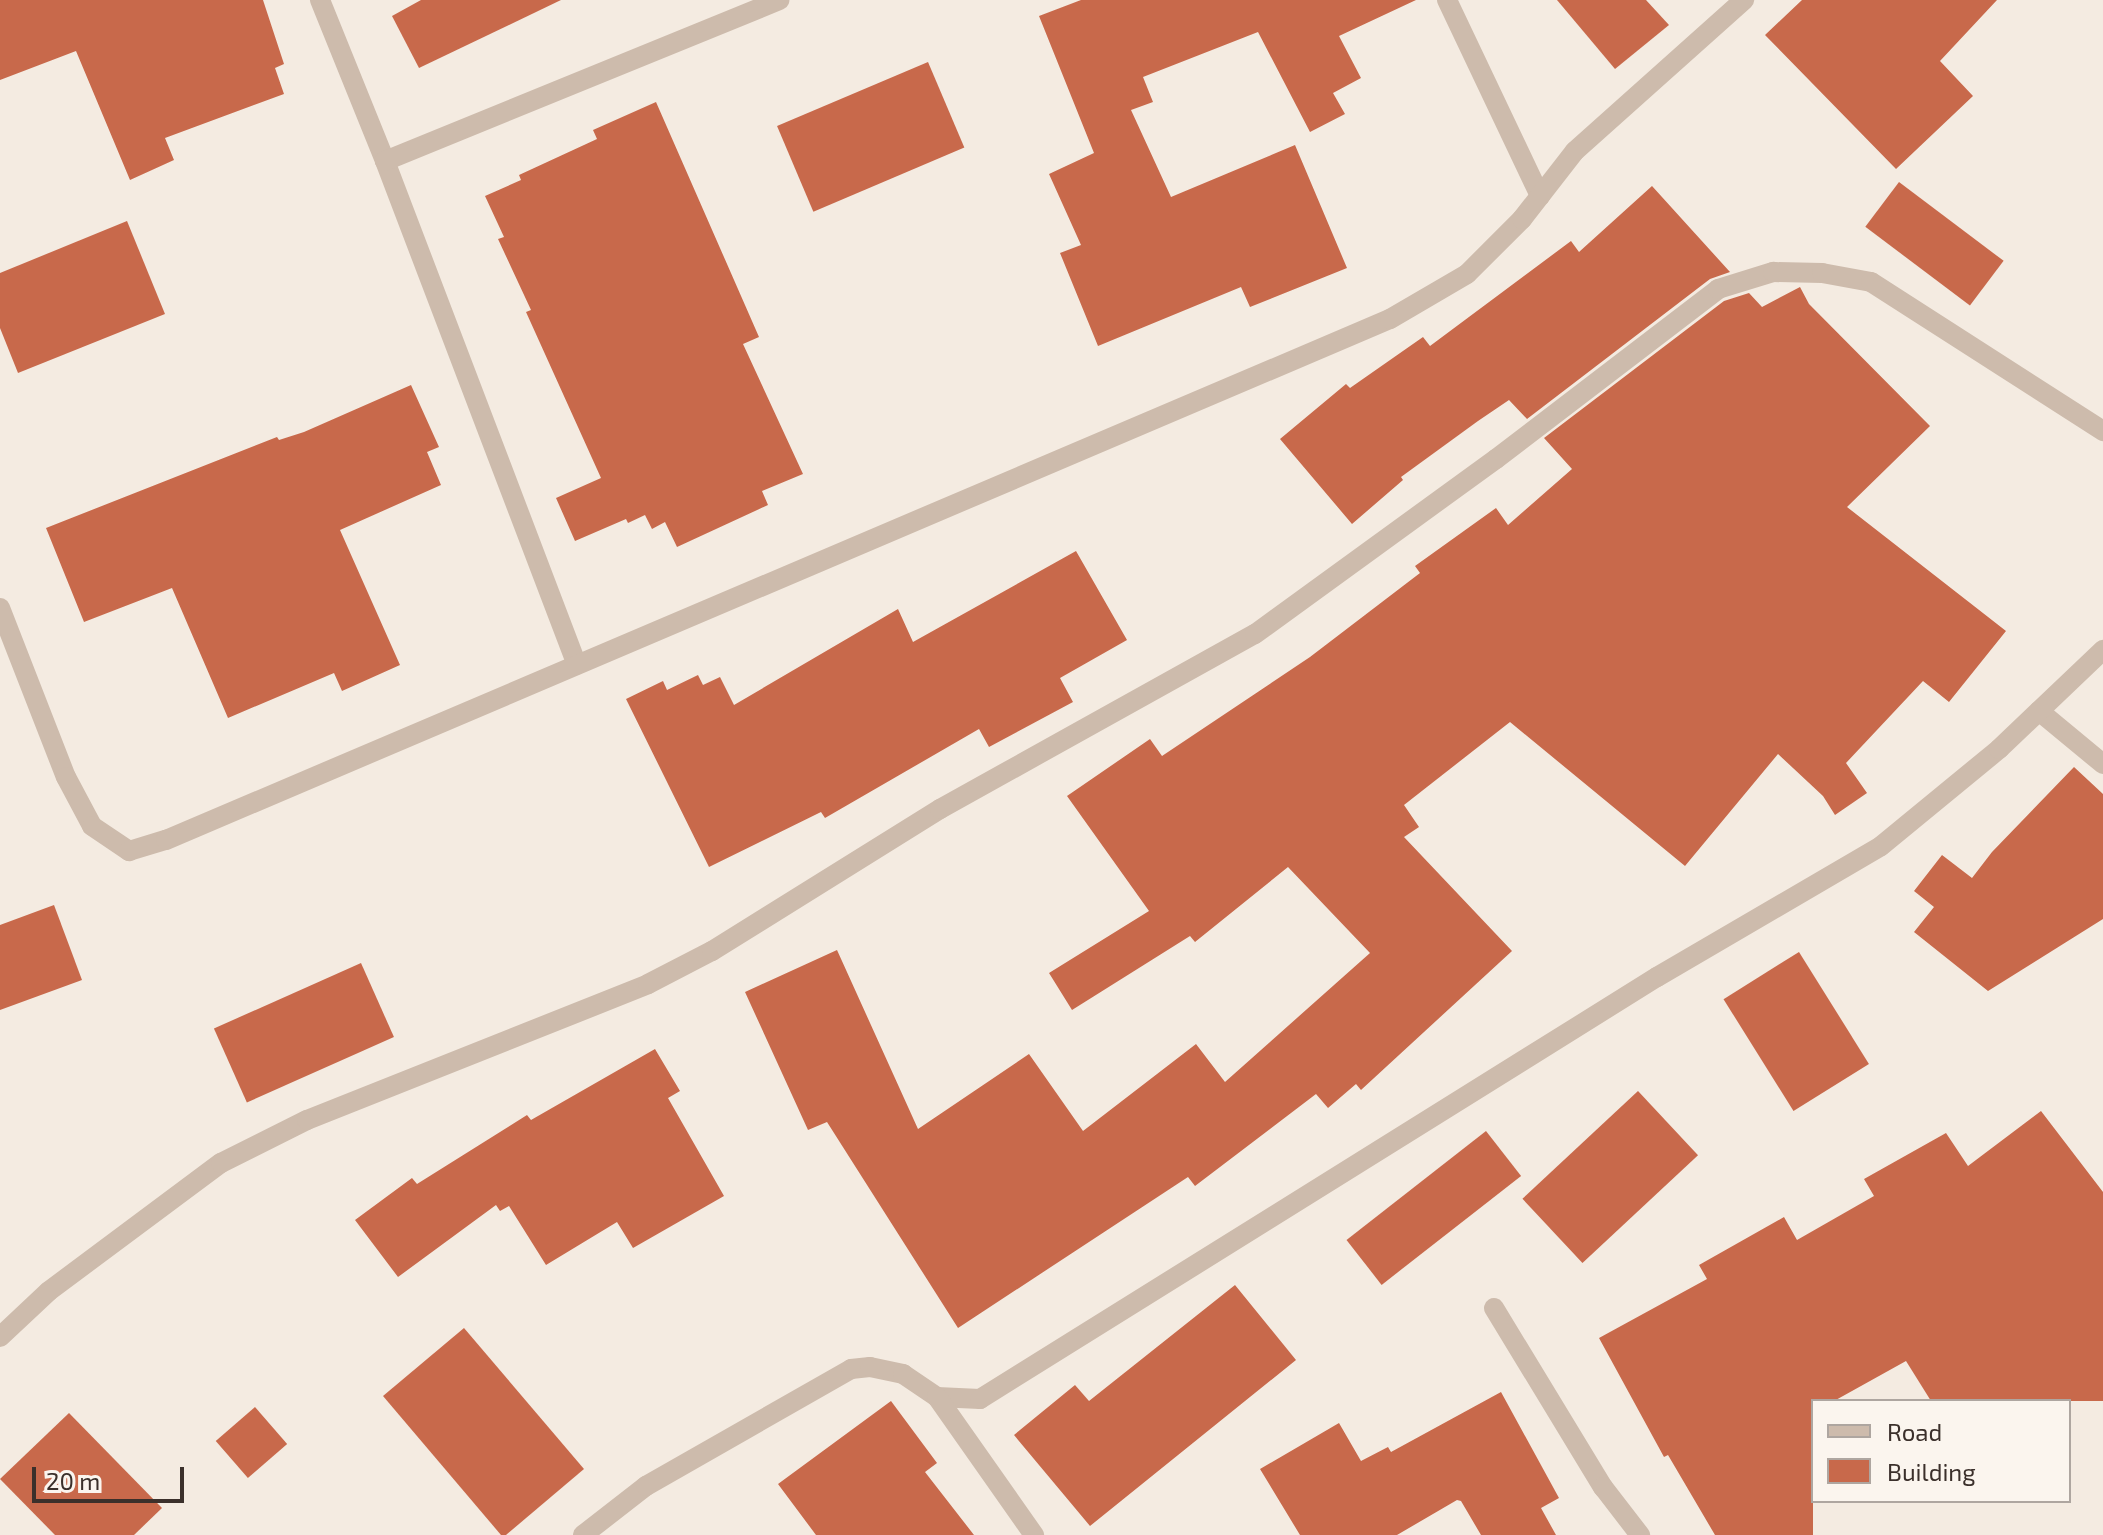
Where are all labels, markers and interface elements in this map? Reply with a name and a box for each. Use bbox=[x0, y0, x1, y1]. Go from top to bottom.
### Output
legend bbox=[1811, 1399, 2071, 1503]
text: Road bbox=[1887, 1417, 1942, 1446]
scale bar bbox=[36, 1451, 188, 1501]
text: Building bbox=[1887, 1457, 1976, 1486]
text: 20 m bbox=[46, 1466, 100, 1495]

